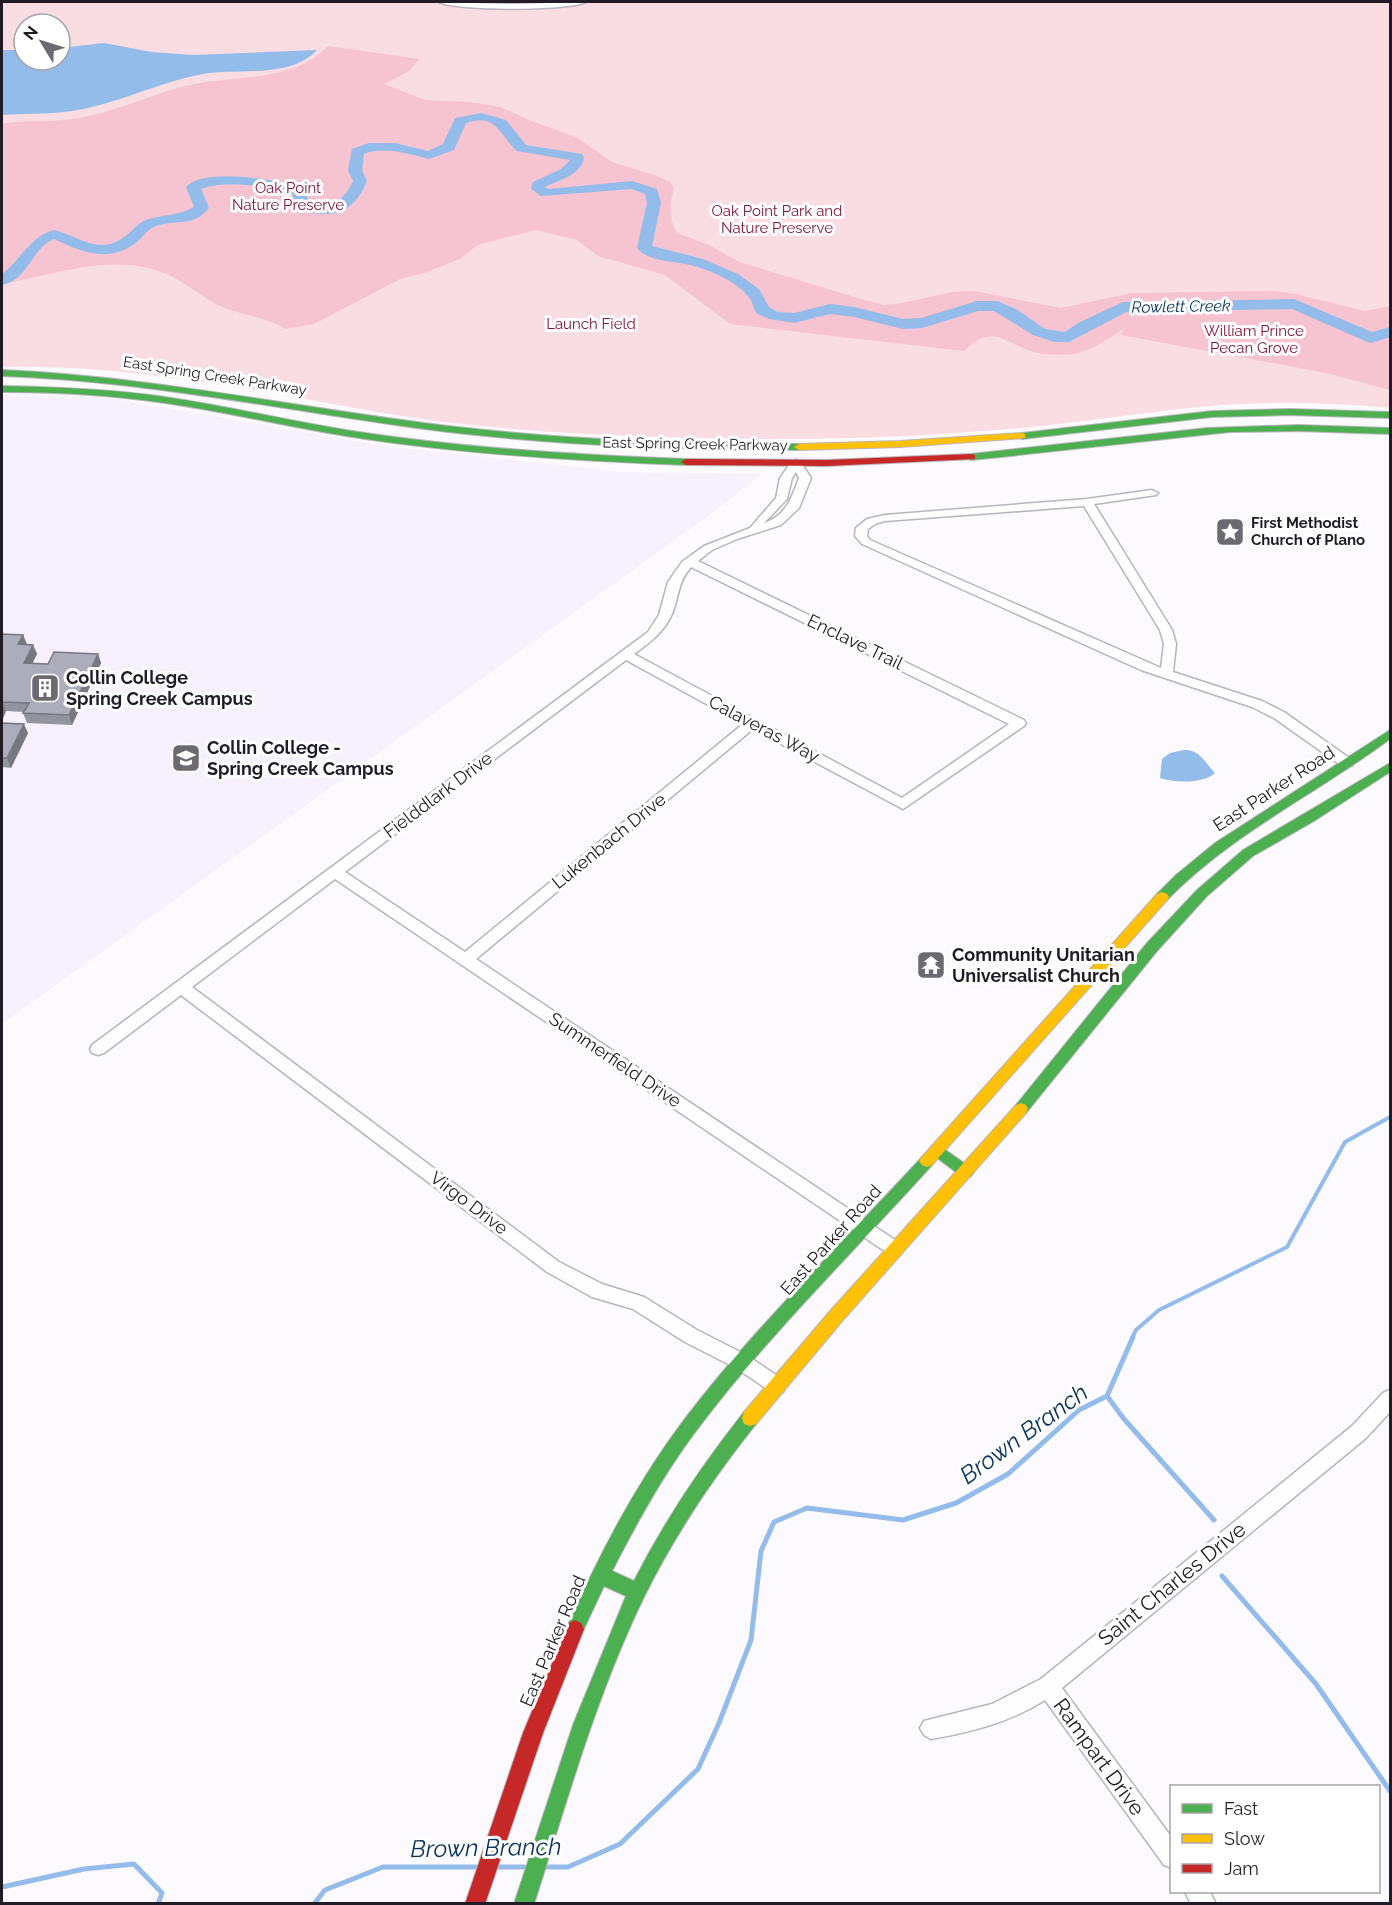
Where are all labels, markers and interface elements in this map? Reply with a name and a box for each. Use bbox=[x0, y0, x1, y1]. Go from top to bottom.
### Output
north arrow bbox=[12, 12, 72, 72]
text: N bbox=[19, 22, 42, 44]
park label: Oak Point Nature Preserve bbox=[232, 179, 344, 214]
park label: Oak Point Park and Nature Preserve bbox=[712, 202, 842, 237]
water label: Rowlett Creek bbox=[1131, 296, 1231, 317]
park label: Launch Field bbox=[546, 315, 636, 333]
park label: William Prince Pecan Grove bbox=[1204, 322, 1304, 357]
street label: East Spring Creek Parkway bbox=[122, 353, 308, 399]
street label: East Spring Creek Parkway bbox=[602, 433, 788, 455]
place label: First Methodist Church of Plano bbox=[1251, 514, 1365, 549]
place icon: First Methodist Church of Plano bbox=[1214, 516, 1246, 548]
street label: Enclave Trail bbox=[804, 609, 907, 674]
place label: Collin College Spring Creek Campus bbox=[66, 667, 253, 709]
building icon: Collin College Spring Creek Campus bbox=[29, 672, 61, 704]
street label: Calaveras Way bbox=[705, 691, 823, 767]
place label: Collin College - Spring Creek Campus bbox=[207, 737, 394, 779]
school or university icon: Collin College - Spring Creek Campus bbox=[170, 742, 202, 774]
street label: East Parker Road bbox=[1209, 742, 1338, 836]
street label: Fielddlark Drive bbox=[379, 747, 496, 842]
street label: Lukenbach Drive bbox=[548, 788, 670, 893]
place label: Community Unitarian Universalist Church bbox=[952, 944, 1135, 986]
temple icon: Community Unitarian Universalist Church bbox=[915, 949, 947, 981]
street label: Summerfield Drive bbox=[545, 1008, 686, 1112]
street label: Virgo Drive bbox=[426, 1167, 513, 1239]
street label: East Parker Road bbox=[776, 1180, 885, 1299]
water label: Brown Branch bbox=[954, 1377, 1093, 1490]
street label: Saint Charles Drive bbox=[1093, 1517, 1250, 1651]
street label: East Parker Road bbox=[515, 1572, 590, 1710]
street label: Rampart Drive bbox=[1049, 1693, 1150, 1820]
legend bbox=[1170, 1785, 1380, 1893]
text: Fast bbox=[1224, 1798, 1258, 1819]
text: Slow bbox=[1224, 1828, 1265, 1849]
water label: Brown Branch bbox=[410, 1832, 562, 1863]
text: Jam bbox=[1224, 1858, 1259, 1879]

